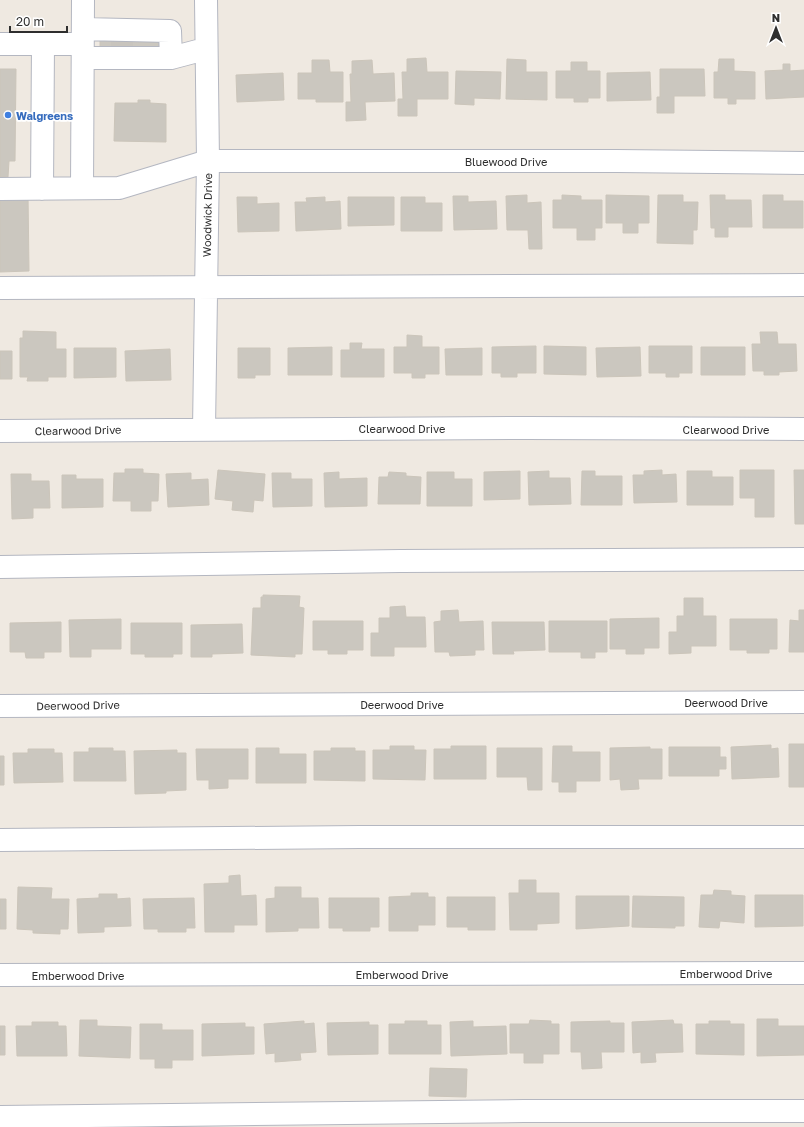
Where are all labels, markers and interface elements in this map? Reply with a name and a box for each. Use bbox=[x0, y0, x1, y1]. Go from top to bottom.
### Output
scale bar bbox=[10, 8, 67, 34]
north arrow bbox=[756, 8, 796, 48]
text: N bbox=[772, 11, 780, 24]
text: 20 m bbox=[16, 14, 44, 29]
place label: Walgreens bbox=[16, 109, 73, 122]
marker: Walgreens bbox=[3, 110, 13, 120]
street label: Bluewood Drive bbox=[465, 155, 547, 168]
street label: Woodwick Drive bbox=[200, 173, 214, 257]
street label: Clearwood Drive bbox=[359, 422, 445, 435]
street label: Clearwood Drive bbox=[35, 423, 121, 437]
street label: Clearwood Drive bbox=[683, 423, 769, 436]
street label: Deerwood Drive bbox=[684, 696, 768, 709]
street label: Deerwood Drive bbox=[36, 698, 120, 712]
street label: Deerwood Drive bbox=[360, 698, 444, 711]
street label: Emberwood Drive bbox=[680, 967, 772, 980]
street label: Emberwood Drive bbox=[356, 968, 448, 981]
street label: Emberwood Drive bbox=[32, 969, 124, 982]

